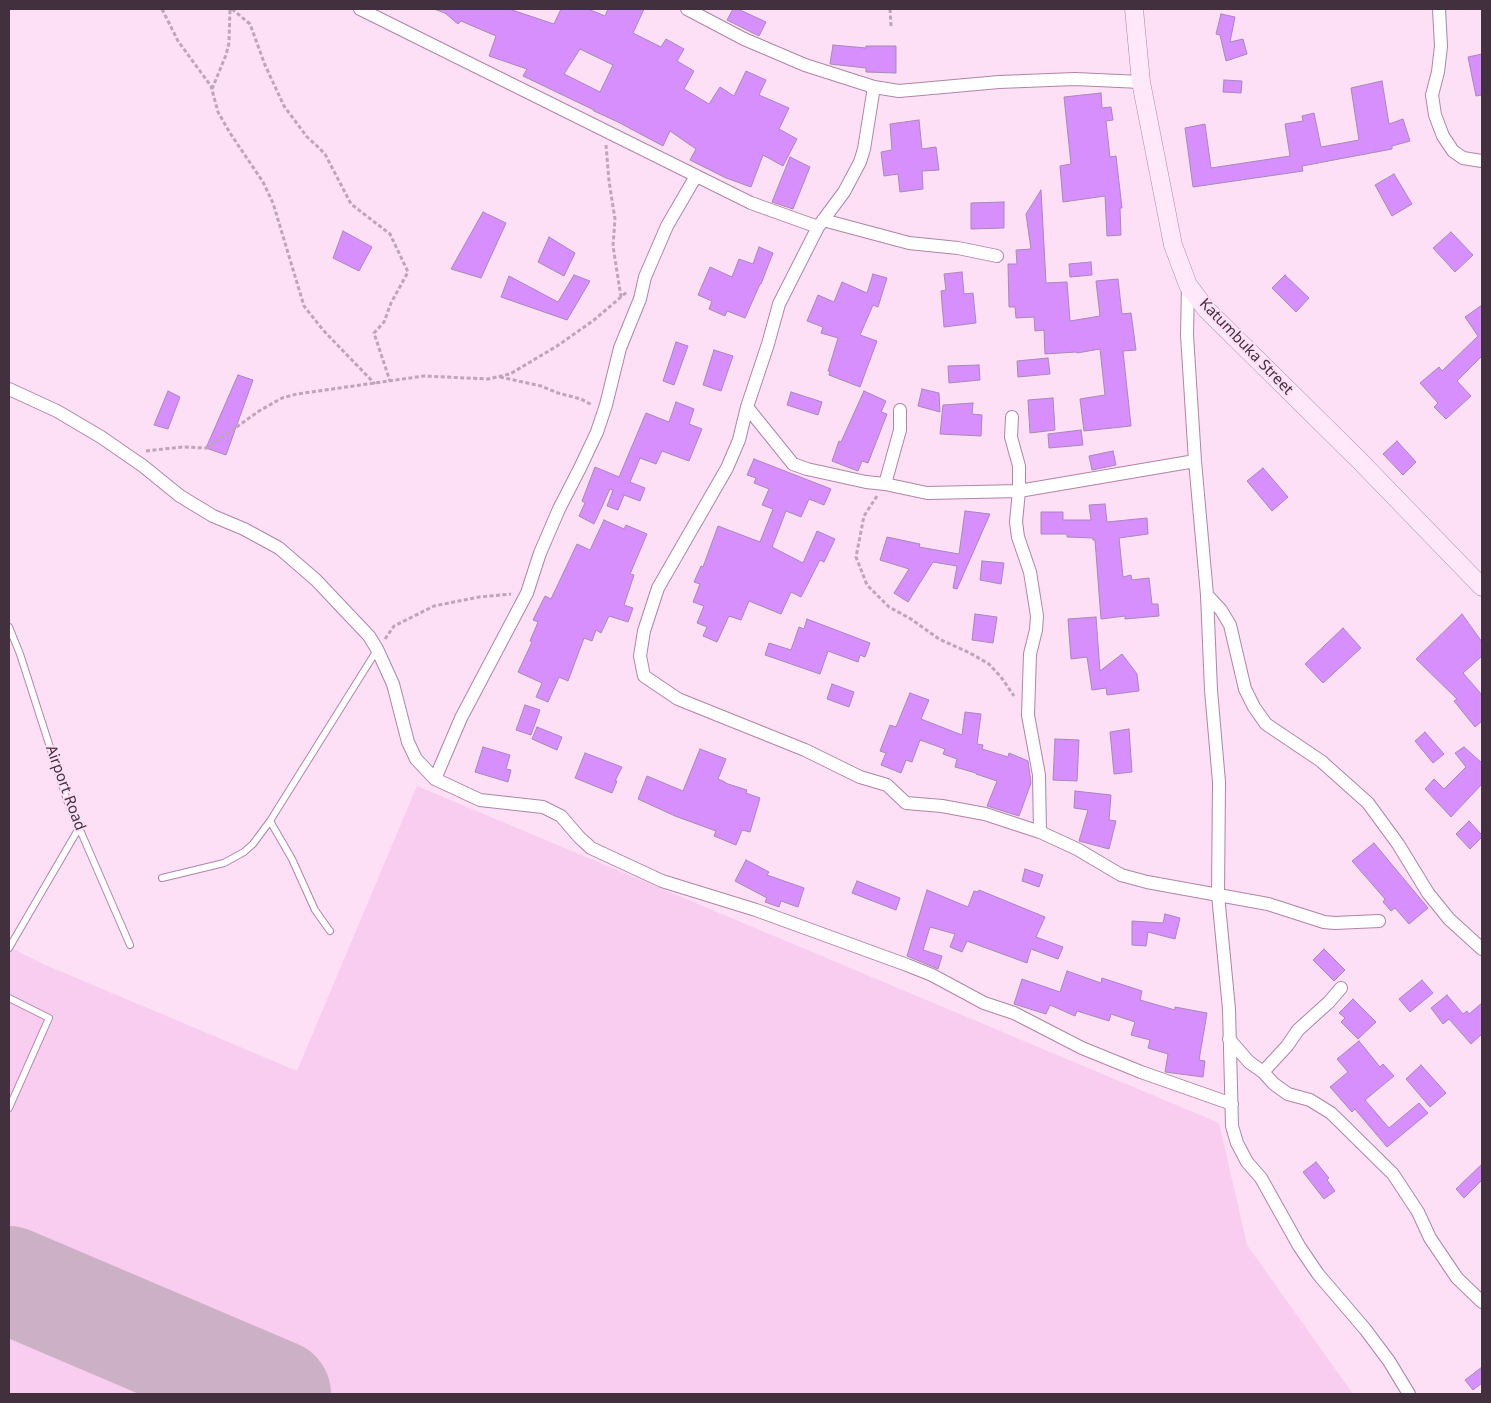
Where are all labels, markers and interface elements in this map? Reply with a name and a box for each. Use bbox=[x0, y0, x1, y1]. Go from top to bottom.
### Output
street label: Katumbuka Street bbox=[1195, 295, 1297, 399]
street label: Airport Road bbox=[41, 743, 89, 833]

